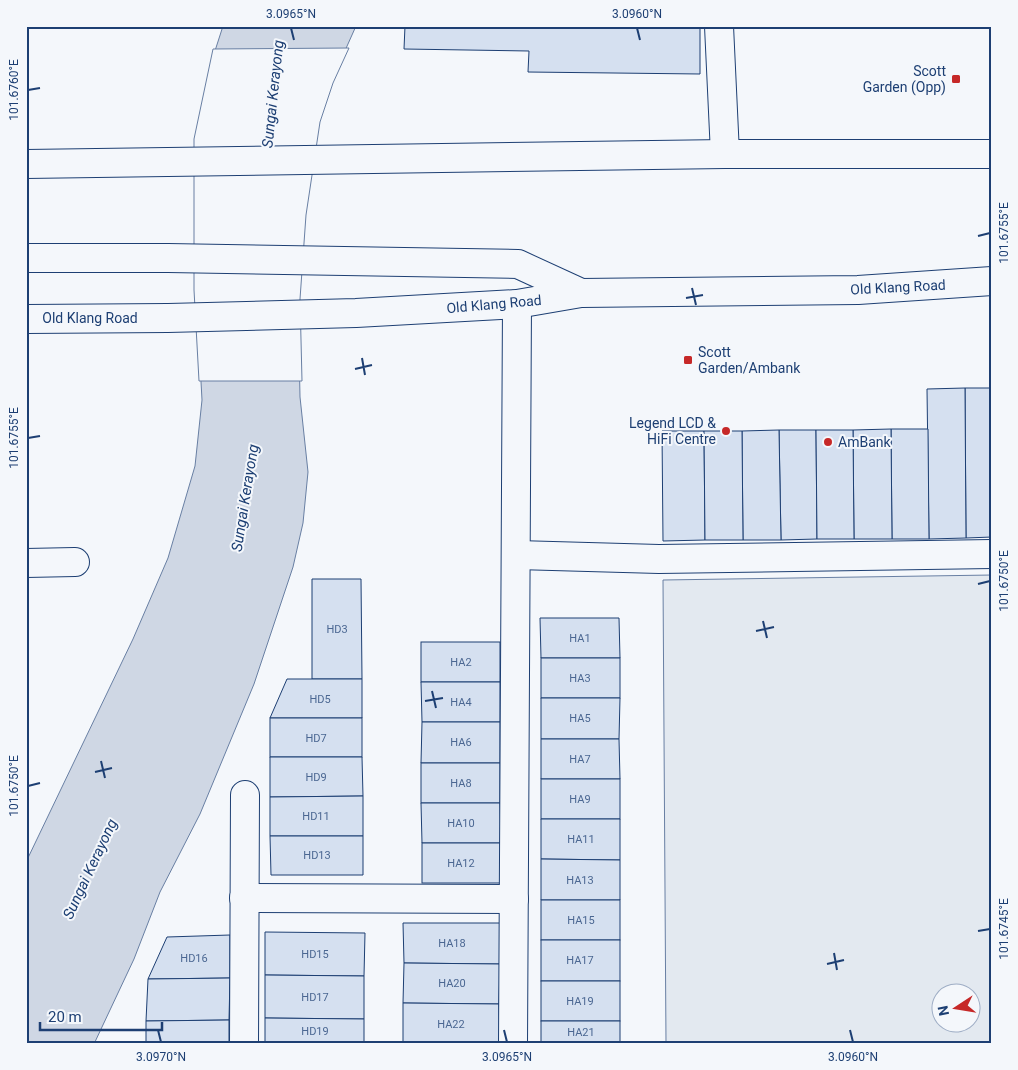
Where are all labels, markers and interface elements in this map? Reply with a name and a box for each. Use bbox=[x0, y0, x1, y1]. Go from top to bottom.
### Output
text: 3.0965°N bbox=[266, 7, 316, 21]
text: 3.0960°N bbox=[612, 7, 662, 21]
water label: Sungai Kerayong bbox=[258, 39, 288, 149]
text: 101.6760°E bbox=[7, 59, 21, 121]
place label: Scott Garden (Opp) bbox=[863, 63, 946, 96]
marker: Scott Garden (Opp) bbox=[950, 73, 962, 85]
text: 101.6755°E bbox=[997, 202, 1011, 264]
street label: Old Klang Road bbox=[850, 277, 946, 297]
street label: Old Klang Road bbox=[446, 292, 542, 316]
street label: Old Klang Road bbox=[42, 310, 138, 326]
place label: Scott Garden/Ambank bbox=[698, 344, 801, 376]
marker: Scott Garden/Ambank bbox=[682, 354, 694, 366]
text: 101.6755°E bbox=[7, 407, 21, 469]
place label: Legend LCD & HiFi Centre bbox=[629, 415, 716, 447]
marker: Legend LCD & HiFi Centre bbox=[720, 425, 732, 437]
place label: AmBank bbox=[838, 434, 891, 450]
marker: AmBank bbox=[822, 436, 834, 448]
water label: Sungai Kerayong bbox=[228, 443, 262, 553]
text: 101.6750°E bbox=[997, 550, 1011, 612]
house number: HD3 bbox=[326, 623, 348, 636]
house number: HA1 bbox=[569, 632, 591, 645]
house number: HA2 bbox=[450, 656, 472, 669]
house number: HA3 bbox=[569, 672, 591, 685]
house number: HD5 bbox=[309, 693, 331, 706]
house number: HA4 bbox=[450, 696, 472, 709]
house number: HA5 bbox=[569, 712, 591, 725]
house number: HD7 bbox=[305, 732, 327, 745]
house number: HA6 bbox=[450, 736, 472, 749]
house number: HA7 bbox=[569, 753, 591, 766]
text: 101.6750°E bbox=[7, 755, 21, 817]
house number: HD9 bbox=[305, 771, 327, 784]
house number: HA8 bbox=[450, 777, 472, 790]
house number: HA9 bbox=[569, 793, 591, 806]
house number: HD11 bbox=[302, 810, 330, 823]
water label: Sungai Kerayong bbox=[59, 816, 121, 922]
house number: HA10 bbox=[447, 817, 475, 830]
house number: HA11 bbox=[567, 833, 595, 846]
house number: HD13 bbox=[303, 849, 331, 862]
house number: HA12 bbox=[447, 857, 475, 870]
house number: HA13 bbox=[566, 874, 594, 887]
text: 101.6745°E bbox=[997, 898, 1011, 960]
house number: HA15 bbox=[567, 914, 595, 927]
house number: HA18 bbox=[438, 937, 466, 950]
house number: HD15 bbox=[301, 948, 329, 961]
house number: HD16 bbox=[180, 952, 208, 965]
house number: HA17 bbox=[566, 954, 594, 967]
house number: HA20 bbox=[438, 977, 466, 990]
north arrow bbox=[930, 982, 980, 1032]
house number: HD17 bbox=[301, 991, 329, 1004]
house number: HA19 bbox=[566, 995, 594, 1008]
scale bar bbox=[40, 1000, 162, 1032]
text: N bbox=[934, 1004, 952, 1017]
text: 20 m bbox=[48, 1008, 82, 1026]
house number: HA22 bbox=[437, 1018, 465, 1031]
house number: HD19 bbox=[301, 1025, 329, 1038]
house number: HA21 bbox=[567, 1026, 595, 1039]
text: 3.0970°N bbox=[136, 1050, 186, 1064]
text: 3.0965°N bbox=[482, 1050, 532, 1064]
text: 3.0960°N bbox=[828, 1050, 878, 1064]

